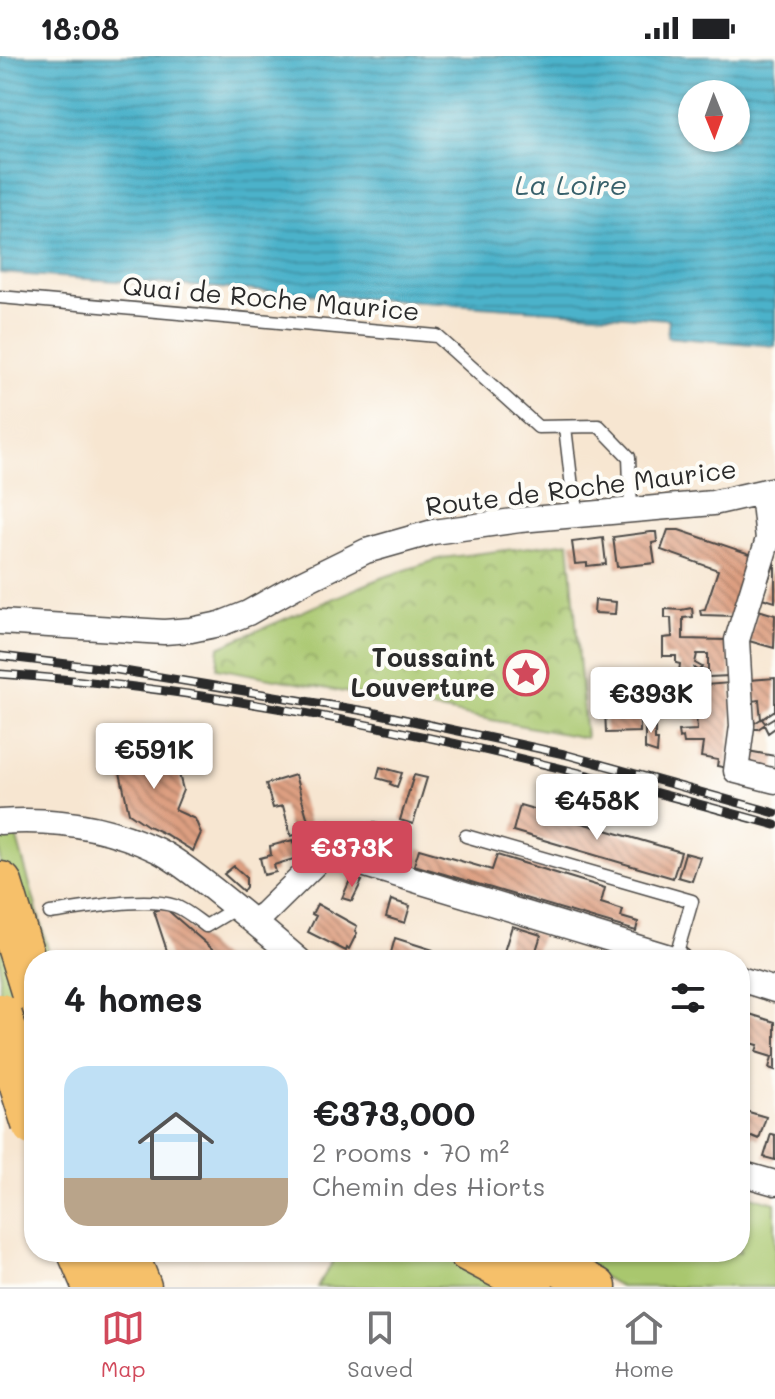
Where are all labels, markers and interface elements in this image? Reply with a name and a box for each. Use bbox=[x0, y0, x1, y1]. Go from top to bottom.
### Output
text: 18:08 bbox=[40, 8, 119, 48]
north arrow bbox=[678, 80, 750, 152]
map controls bbox=[678, 80, 750, 152]
water label: La Loire bbox=[515, 166, 627, 202]
street label: Quai de Roche Maurice bbox=[121, 268, 421, 328]
street label: Route de Roche Maurice bbox=[423, 451, 738, 523]
place label: Toussaint Louverture bbox=[351, 640, 495, 704]
place icon: Toussaint Louverture bbox=[502, 649, 550, 697]
pin: €393K bbox=[595, 667, 707, 735]
text: €393K bbox=[608, 676, 694, 710]
pin: €591K bbox=[98, 723, 210, 791]
text: €591K bbox=[114, 732, 194, 766]
pin: €458K bbox=[541, 774, 653, 842]
text: €458K bbox=[554, 783, 640, 817]
pin: €373K bbox=[296, 821, 408, 889]
text: €373K bbox=[310, 830, 394, 864]
text: 4 homes bbox=[64, 976, 203, 1021]
icon: filters bbox=[666, 976, 710, 1020]
text: €373,000 bbox=[312, 1090, 475, 1135]
icon: home bbox=[128, 1098, 224, 1194]
text: 2 rooms · 70 m² bbox=[312, 1135, 509, 1169]
text: Chemin des Hiorts bbox=[312, 1169, 545, 1203]
tab: Map bbox=[101, 1306, 146, 1383]
tab: Saved bbox=[347, 1306, 413, 1383]
tab: Home bbox=[614, 1306, 674, 1383]

